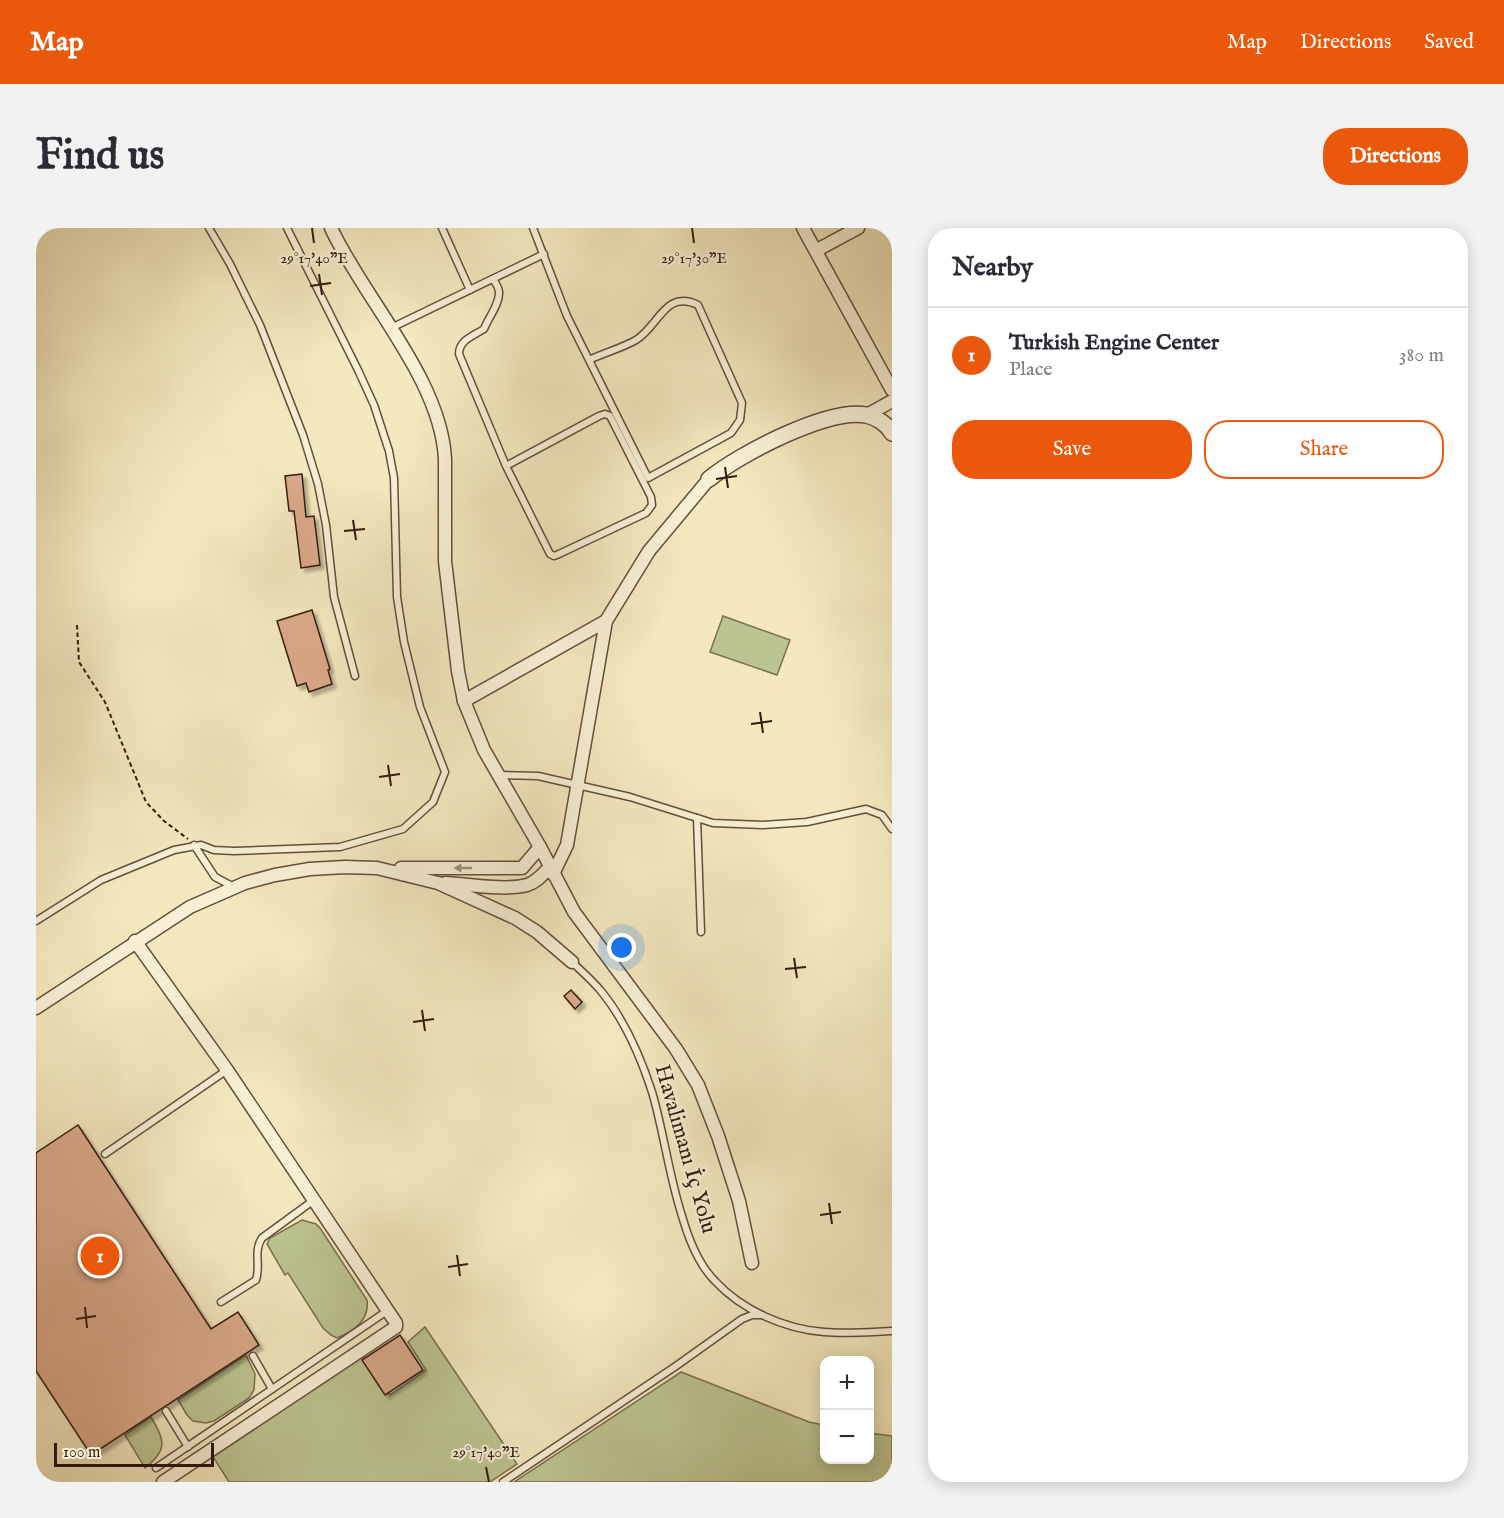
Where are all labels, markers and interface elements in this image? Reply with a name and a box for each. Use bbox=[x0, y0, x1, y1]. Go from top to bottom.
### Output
text: Map bbox=[30, 25, 84, 60]
text: Map bbox=[1227, 29, 1267, 56]
text: Directions bbox=[1300, 29, 1391, 56]
text: Saved bbox=[1424, 29, 1474, 56]
button: Directions bbox=[1323, 128, 1468, 185]
text: Find us bbox=[36, 130, 164, 183]
text: 29°17'40"E bbox=[280, 249, 348, 268]
text: 29°17'30"E bbox=[661, 249, 727, 268]
text: Nearby bbox=[952, 251, 1033, 284]
text: Turkish Engine Center bbox=[1009, 329, 1219, 357]
text: 1 bbox=[968, 343, 975, 368]
text: 380 m bbox=[1399, 343, 1444, 368]
text: Place bbox=[1009, 357, 1052, 382]
button: Save bbox=[952, 420, 1192, 479]
button: Share bbox=[1204, 420, 1444, 479]
one-way arrow bbox=[454, 863, 473, 873]
your location bbox=[607, 933, 636, 962]
street label: Havalimanı İç Yolu bbox=[647, 1061, 723, 1237]
pin: 1 bbox=[80, 1234, 120, 1278]
map controls bbox=[820, 1356, 874, 1464]
button: + bbox=[820, 1356, 874, 1410]
button: − bbox=[820, 1410, 874, 1464]
scale bar bbox=[54, 1440, 214, 1468]
text: 100 m bbox=[63, 1443, 100, 1463]
text: 29°17'40"E bbox=[452, 1443, 520, 1462]

